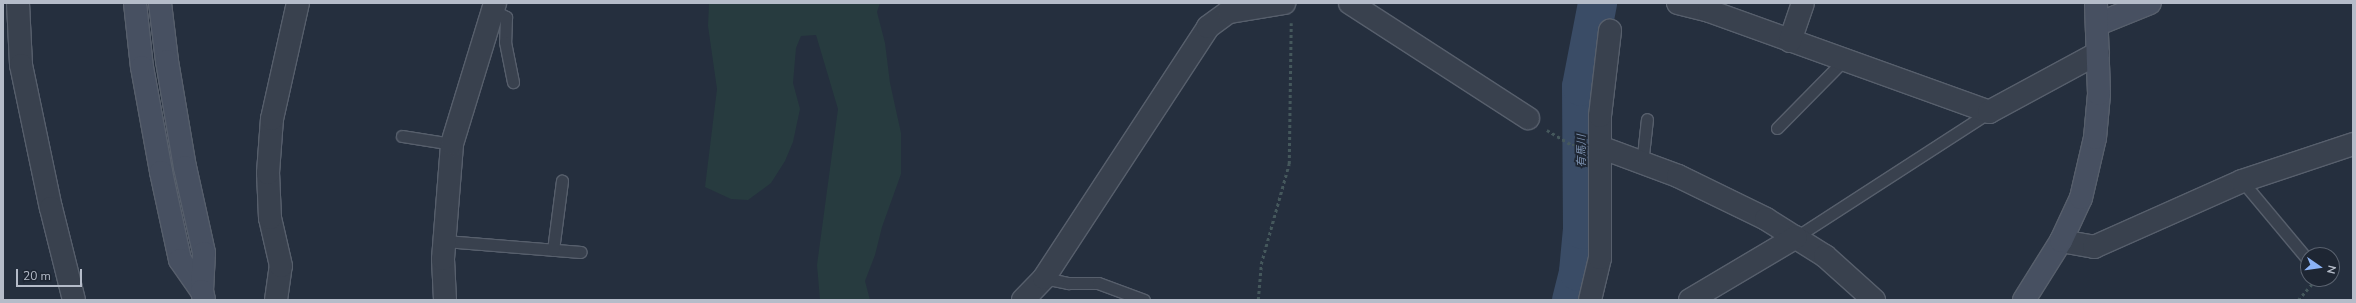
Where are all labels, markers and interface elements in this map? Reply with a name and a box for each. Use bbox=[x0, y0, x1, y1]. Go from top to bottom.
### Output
water label: 有馬川 bbox=[1575, 135, 1589, 167]
north arrow bbox=[2300, 247, 2340, 287]
scale bar bbox=[18, 261, 84, 287]
text: N bbox=[2323, 264, 2339, 275]
text: 20 m bbox=[23, 268, 51, 284]

